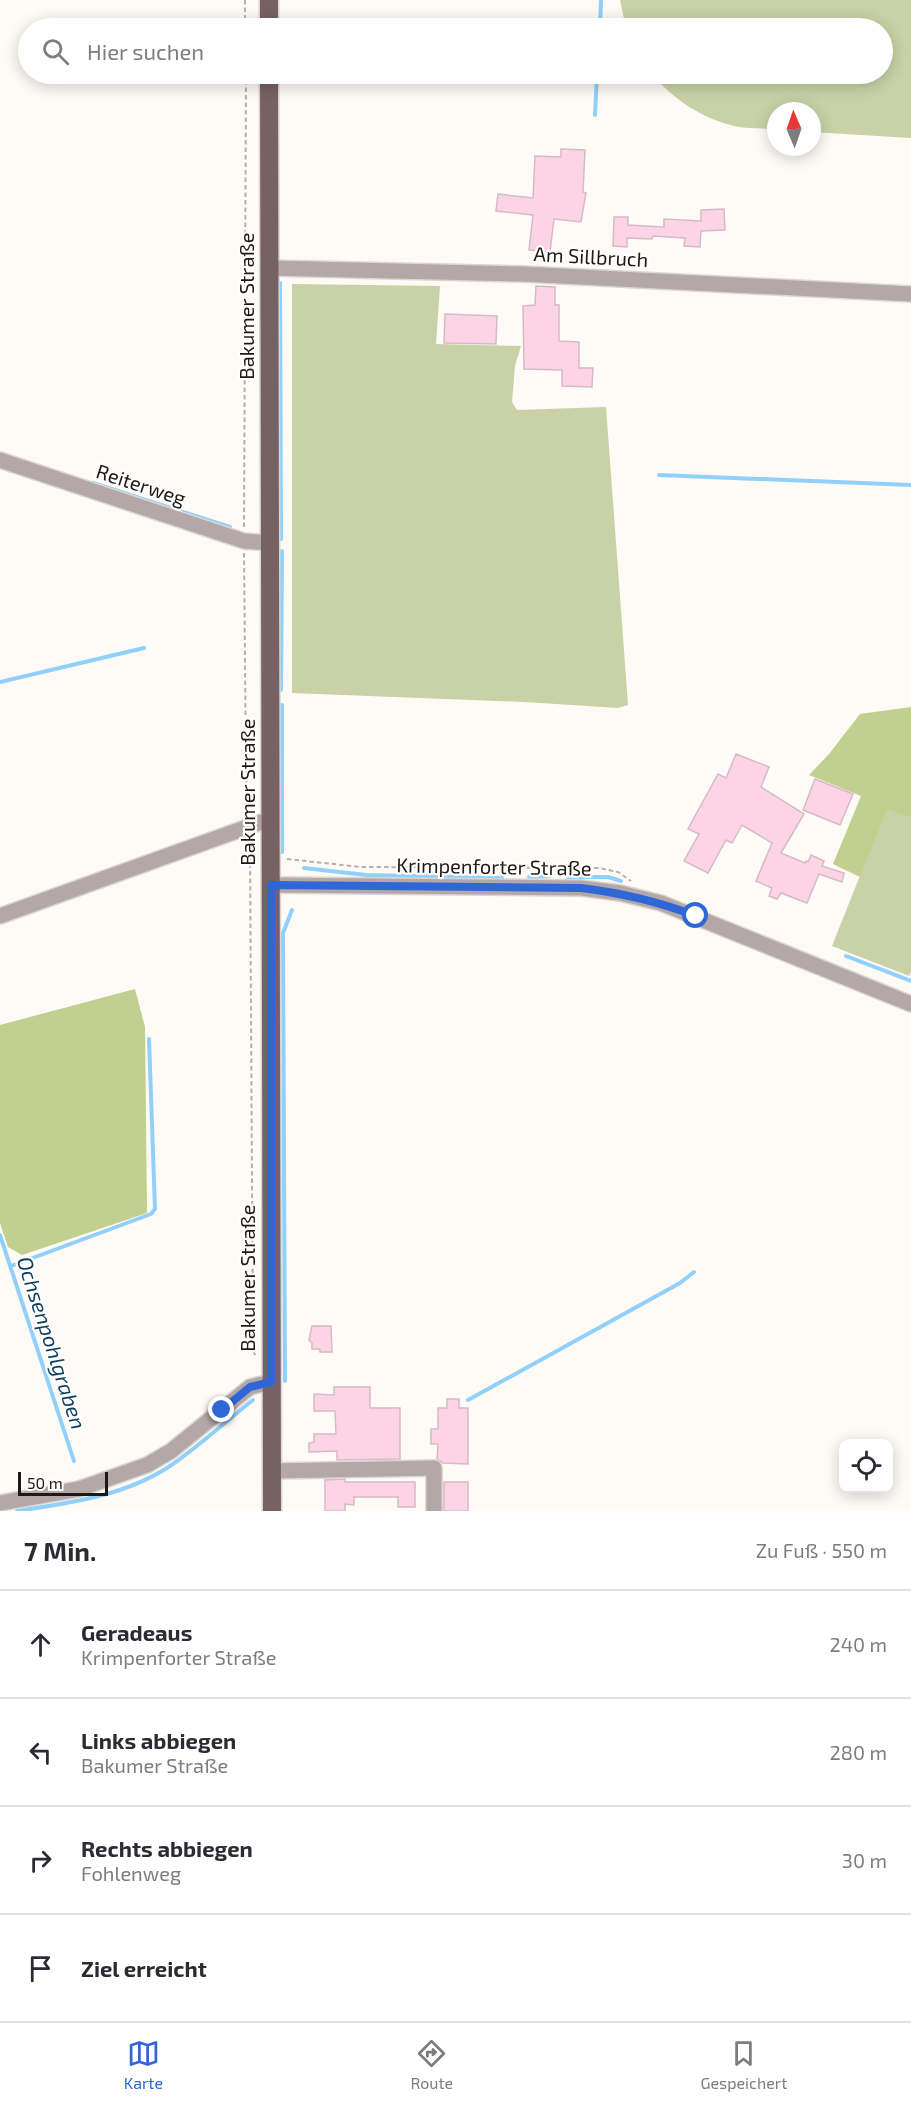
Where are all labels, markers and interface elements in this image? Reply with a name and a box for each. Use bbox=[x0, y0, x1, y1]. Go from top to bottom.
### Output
search box bbox=[18, 18, 893, 84]
icon: search bbox=[39, 35, 72, 68]
text: Hier suchen bbox=[87, 38, 204, 64]
north arrow bbox=[767, 102, 821, 156]
street label: Bakumer Straße bbox=[234, 232, 258, 380]
street label: Am Sillbruch bbox=[533, 241, 649, 271]
street label: Reiterweg bbox=[94, 458, 189, 510]
street label: Bakumer Straße bbox=[235, 718, 259, 866]
street label: Krimpenforter Straße bbox=[396, 852, 592, 880]
route start bbox=[682, 902, 708, 928]
street label: Bakumer Straße bbox=[235, 1204, 259, 1352]
water label: Ochsenpohlgraben bbox=[13, 1253, 92, 1432]
route end bbox=[208, 1396, 234, 1422]
map controls bbox=[839, 1439, 893, 1493]
button: locate bbox=[839, 1439, 893, 1493]
scale bar bbox=[18, 1469, 108, 1496]
text: 50 m bbox=[27, 1473, 63, 1492]
text: 7 Min. bbox=[24, 1535, 96, 1566]
text: Zu Fuß · 550 m bbox=[756, 1538, 887, 1562]
text: Geradeaus bbox=[81, 1619, 192, 1645]
icon: ahead bbox=[24, 1628, 57, 1661]
text: 240 m bbox=[829, 1632, 887, 1656]
text: Krimpenforter Straße bbox=[81, 1645, 276, 1669]
text: Links abbiegen bbox=[81, 1727, 236, 1753]
icon: left bbox=[24, 1736, 57, 1769]
text: 280 m bbox=[830, 1740, 887, 1764]
text: Bakumer Straße bbox=[81, 1753, 228, 1777]
text: Rechts abbiegen bbox=[81, 1835, 253, 1861]
icon: right bbox=[24, 1844, 57, 1877]
text: 30 m bbox=[842, 1848, 887, 1872]
text: Fohlenweg bbox=[81, 1861, 181, 1885]
icon: arrive bbox=[24, 1952, 57, 1985]
text: Ziel erreicht bbox=[81, 1955, 207, 1981]
tab: Karte bbox=[124, 2037, 163, 2092]
tab: Route bbox=[410, 2037, 453, 2092]
tab: Gespeichert bbox=[700, 2037, 787, 2092]

